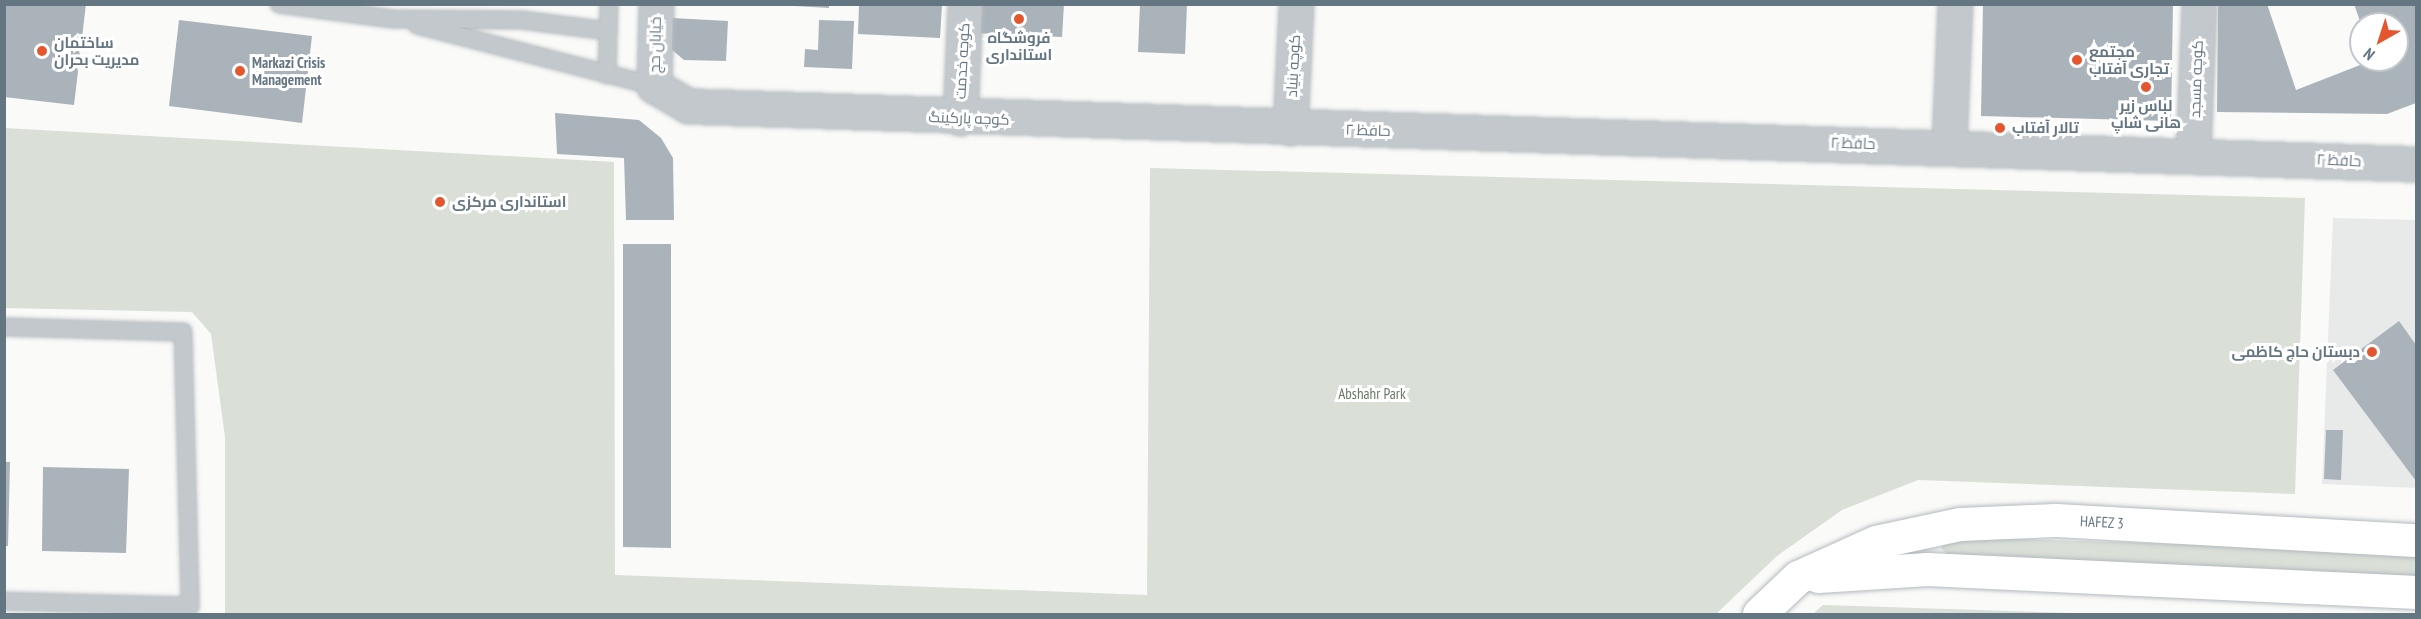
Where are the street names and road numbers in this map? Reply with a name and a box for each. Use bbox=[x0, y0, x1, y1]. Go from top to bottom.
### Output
street label: خیابان حج bbox=[646, 17, 664, 73]
street label: کوچه خدمت bbox=[951, 22, 973, 100]
street label: کوچه بنیاد bbox=[1282, 34, 1304, 98]
street label: کوچه مسجد bbox=[2186, 40, 2206, 118]
street label: کوچه پارکینگ bbox=[928, 108, 1010, 128]
street label: حافظ ۲ bbox=[1345, 120, 1391, 140]
street label: حافظ ۲ bbox=[1830, 133, 1876, 153]
street label: حافظ ۲ bbox=[2316, 150, 2362, 170]
street label: HAFEZ 3 bbox=[2079, 512, 2125, 532]

